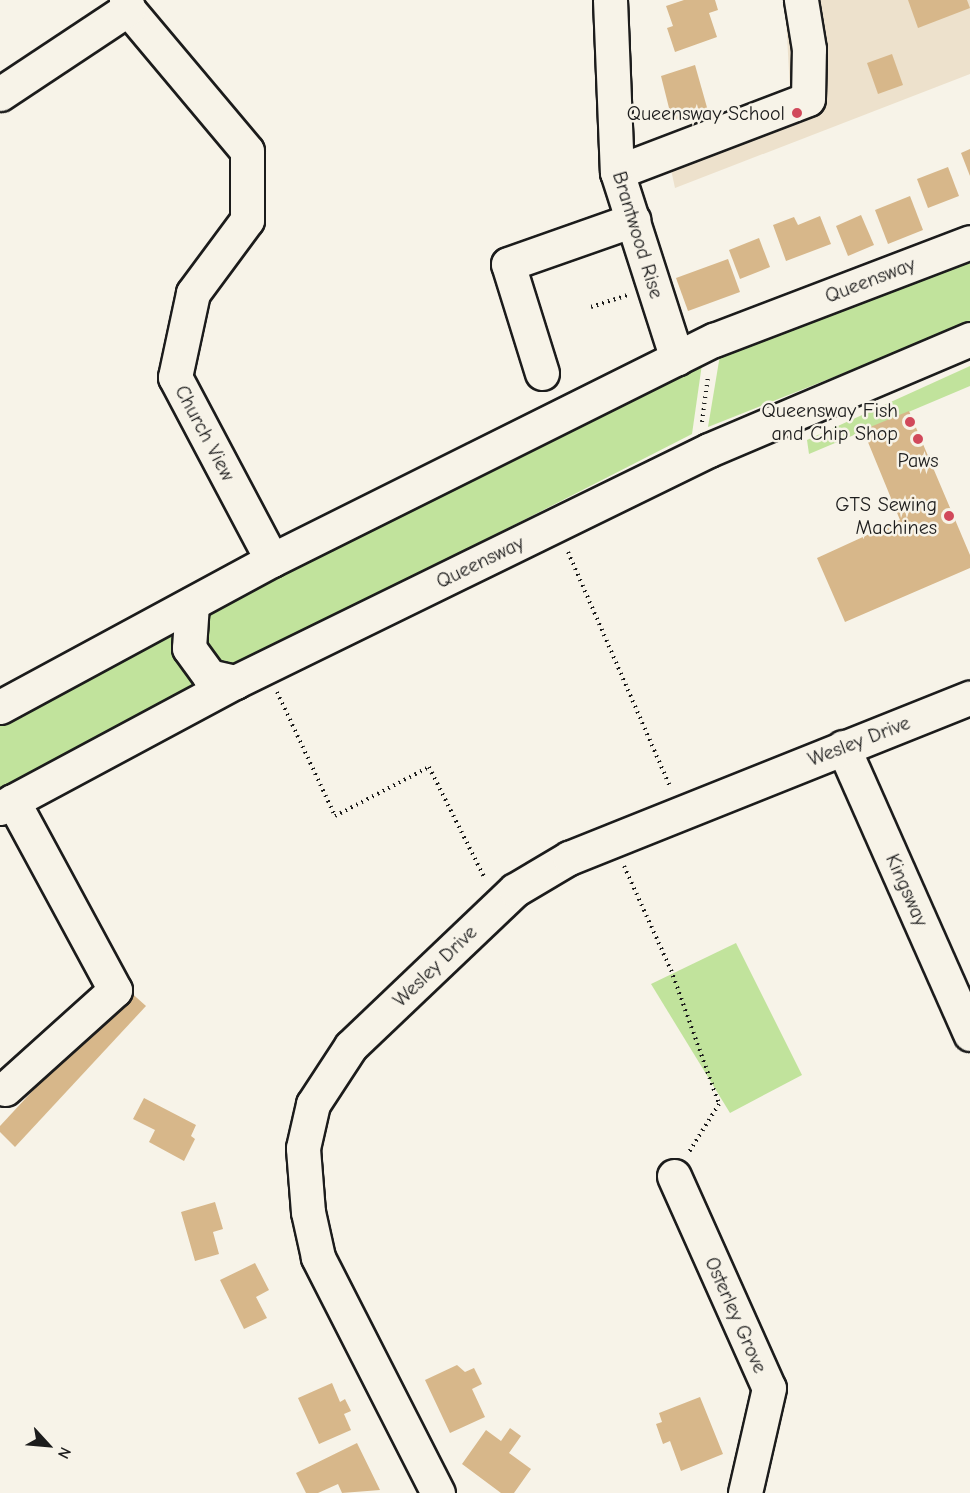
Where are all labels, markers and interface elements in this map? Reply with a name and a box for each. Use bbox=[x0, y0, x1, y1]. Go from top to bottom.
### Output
place label: Queensway School bbox=[627, 101, 785, 125]
marker: Queensway School bbox=[790, 106, 804, 120]
street label: Brantwood Rise bbox=[607, 168, 669, 302]
street label: Queensway bbox=[822, 252, 918, 308]
street label: Church View bbox=[170, 381, 240, 485]
place label: Queensway Fish and Chip Shop bbox=[762, 398, 898, 445]
marker: Queensway Fish and Chip Shop bbox=[903, 415, 917, 429]
marker: Paws bbox=[911, 432, 925, 446]
place label: Paws bbox=[898, 448, 938, 472]
place label: GTS Sewing Machines bbox=[835, 492, 937, 539]
marker: GTS Sewing Machines bbox=[942, 509, 956, 523]
street label: Queensway bbox=[432, 530, 528, 594]
street label: Wesley Drive bbox=[805, 711, 913, 771]
street label: Kingsway bbox=[880, 850, 934, 930]
street label: Wesley Drive bbox=[388, 920, 482, 1012]
street label: Osterley Grove bbox=[700, 1253, 772, 1377]
north arrow bbox=[18, 1415, 78, 1475]
text: N bbox=[54, 1444, 75, 1462]

